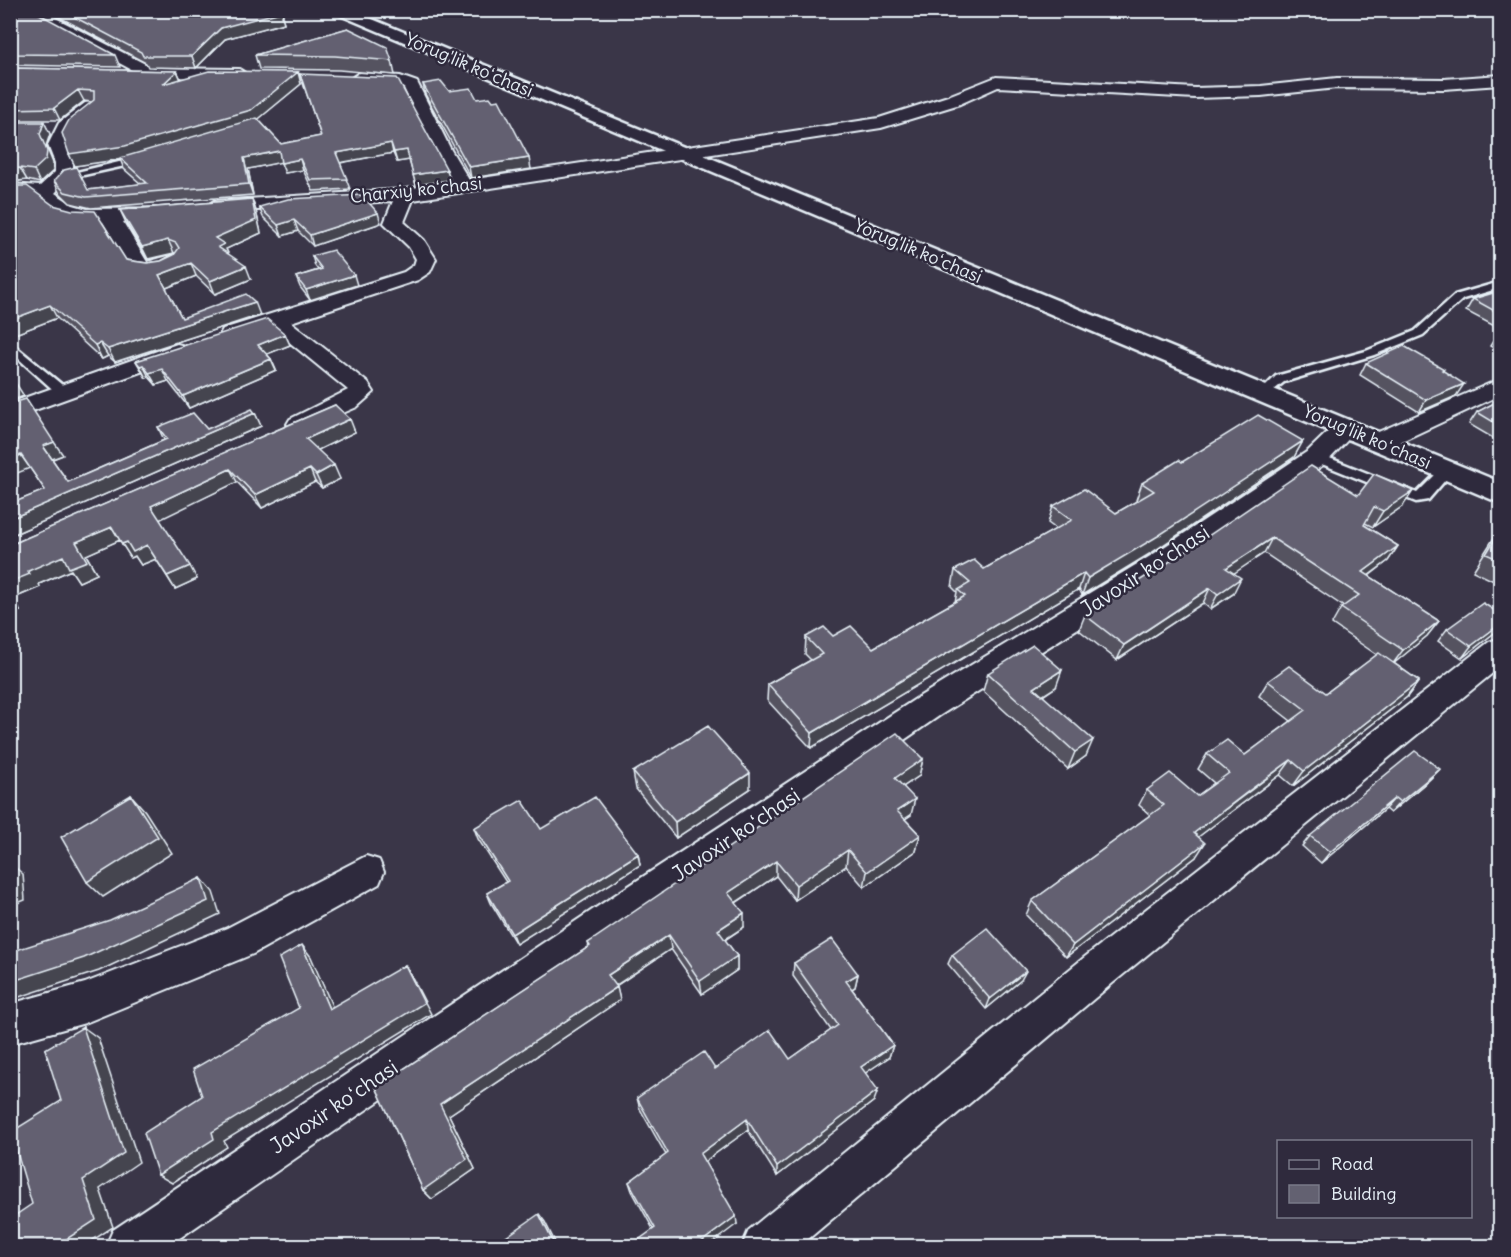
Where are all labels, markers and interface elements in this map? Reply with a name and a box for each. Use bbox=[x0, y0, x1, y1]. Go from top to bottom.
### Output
street label: Yorug'lik koʻchasi bbox=[402, 27, 537, 102]
street label: Charxiy koʻchasi bbox=[349, 171, 483, 208]
street label: Yorug'lik koʻchasi bbox=[851, 213, 986, 288]
street label: Yorug'lik koʻchasi bbox=[1300, 399, 1435, 474]
street label: Javoxir koʻchasi bbox=[1075, 519, 1215, 622]
street label: Javoxir koʻchasi bbox=[666, 782, 805, 887]
street label: Javoxir koʻchasi bbox=[264, 1054, 403, 1159]
legend bbox=[1277, 1140, 1472, 1218]
text: Road bbox=[1331, 1152, 1374, 1175]
text: Building bbox=[1331, 1182, 1396, 1205]

